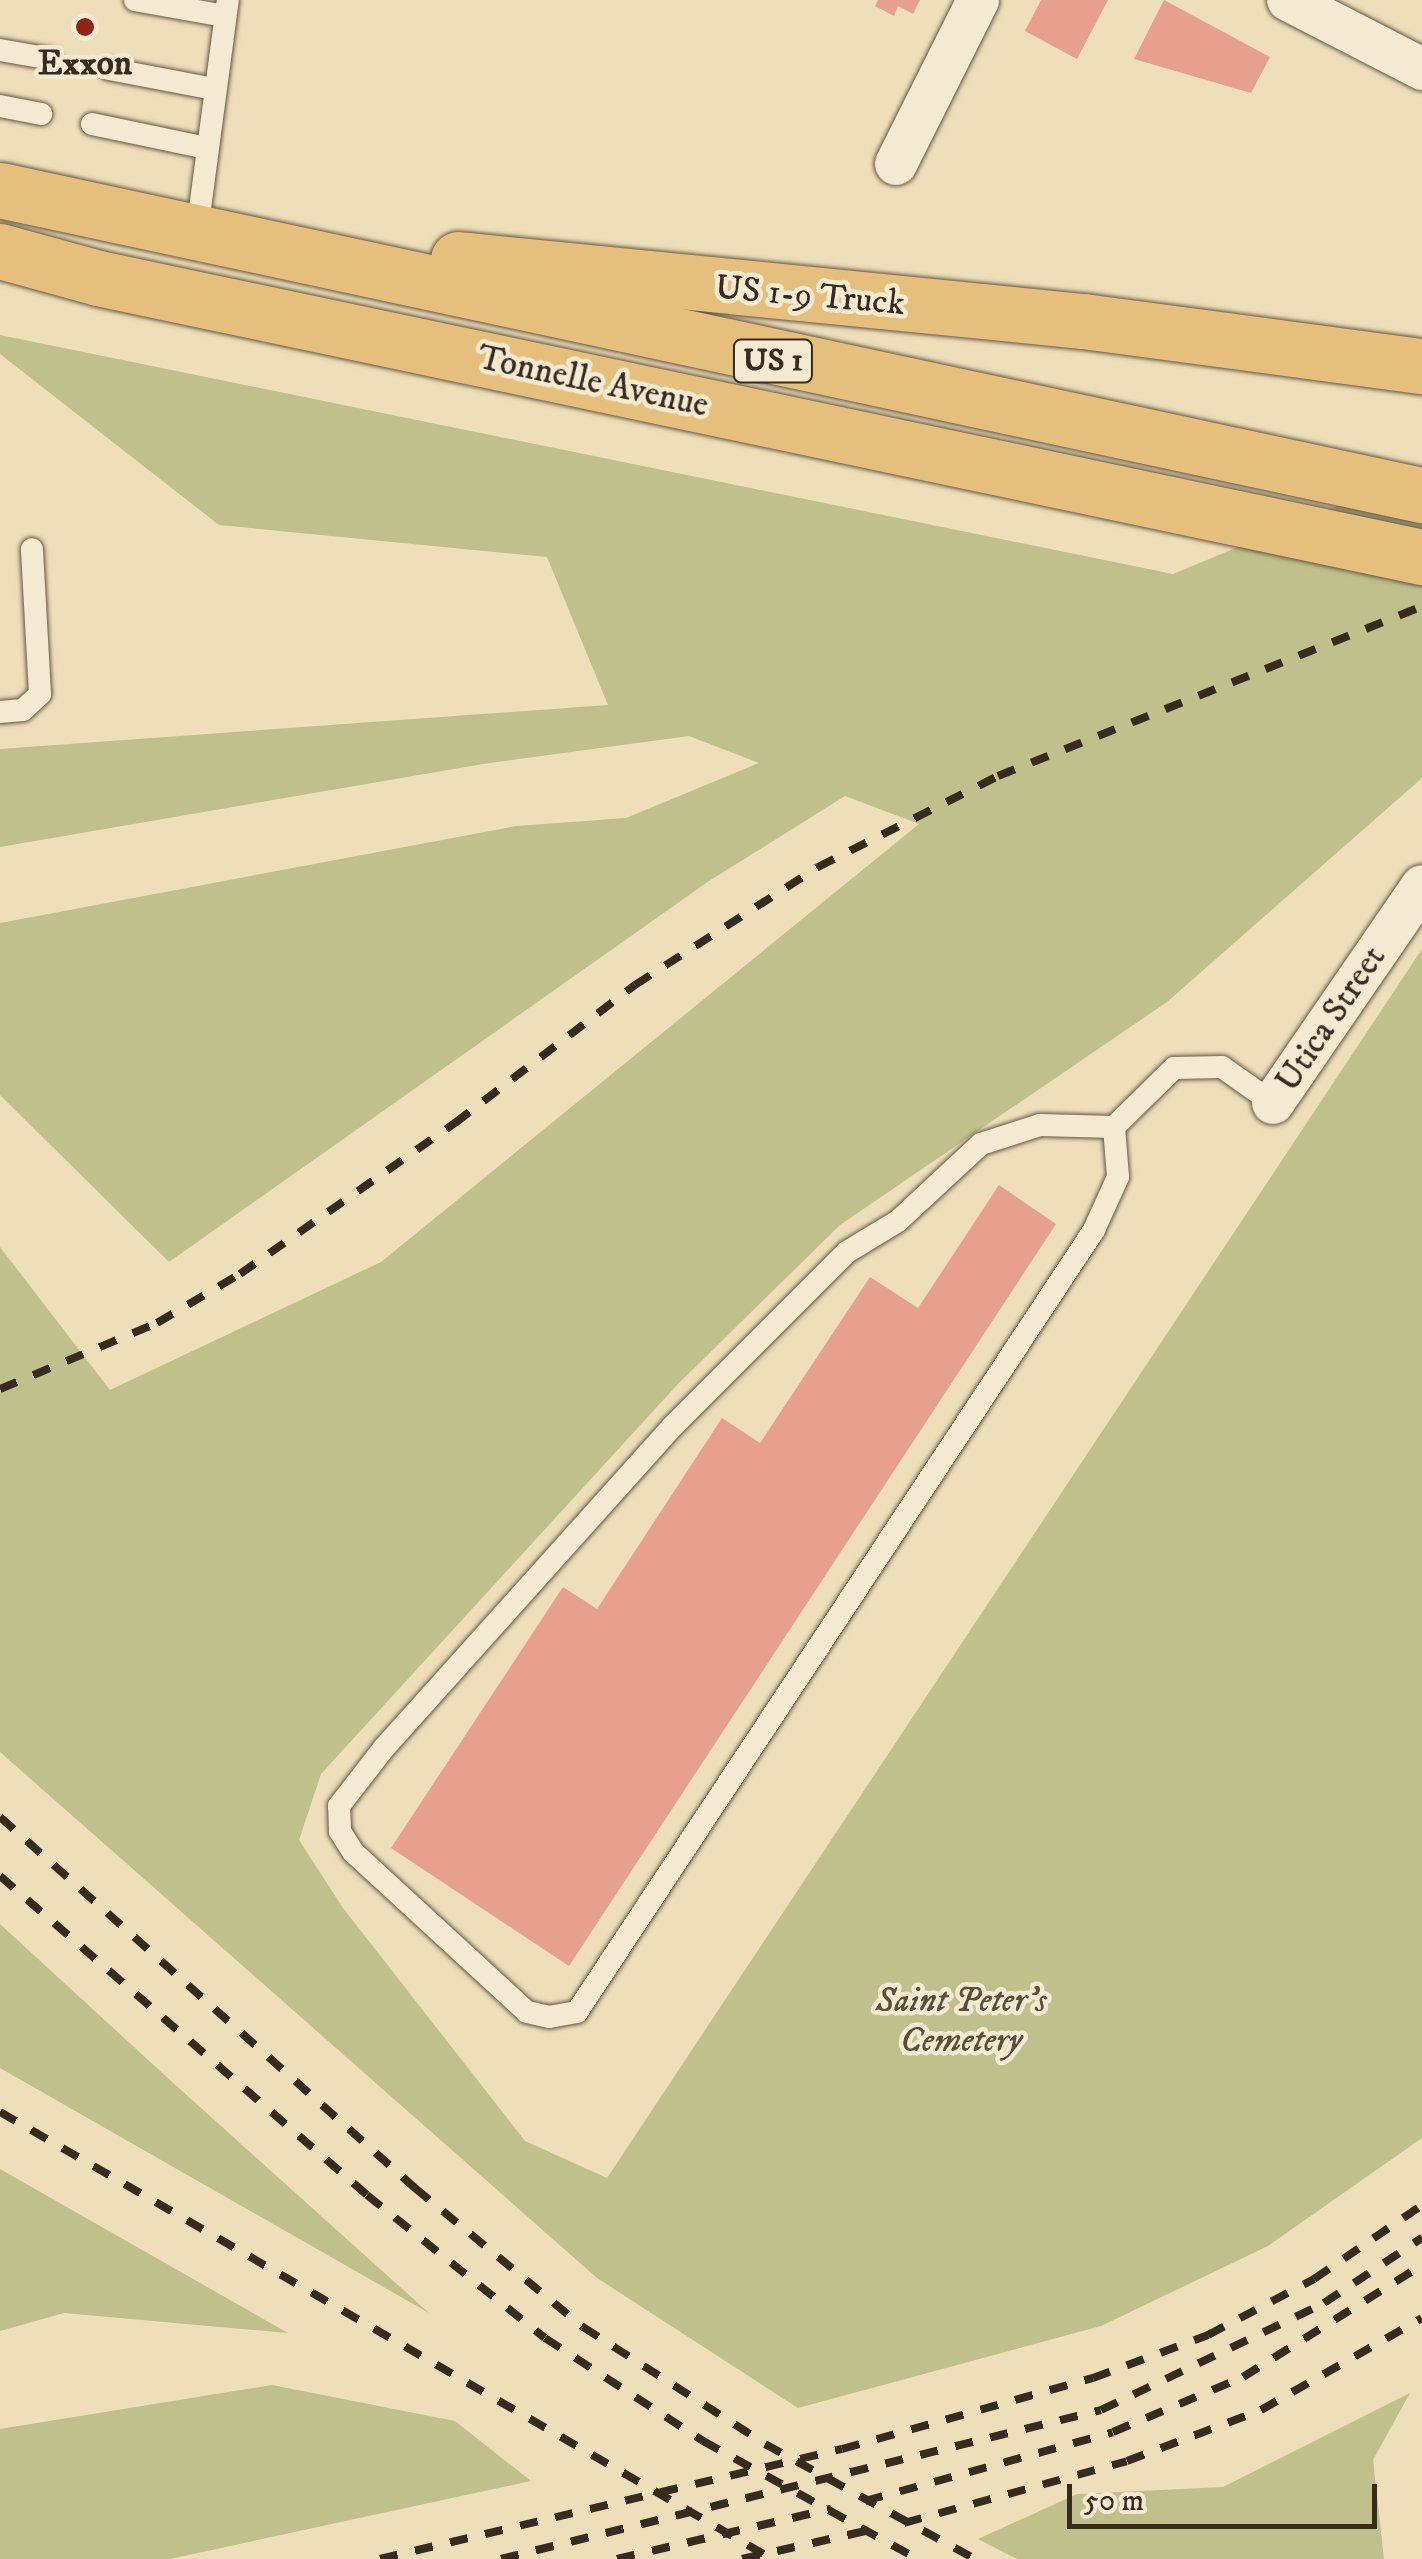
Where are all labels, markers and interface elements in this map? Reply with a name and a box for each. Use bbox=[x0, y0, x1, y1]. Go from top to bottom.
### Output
marker: Exxon bbox=[74, 16, 96, 38]
place label: Exxon bbox=[38, 43, 132, 85]
street label: US 1-9 Truck bbox=[713, 267, 907, 325]
road number: US 1 bbox=[730, 334, 816, 388]
street label: Tonnelle Avenue bbox=[474, 337, 712, 427]
street label: Utica Street bbox=[1267, 938, 1395, 1100]
park label: Saint Peter's Cemetery bbox=[875, 1980, 1047, 2062]
scale bar bbox=[1072, 2464, 1382, 2526]
text: 50 m bbox=[1084, 2483, 1144, 2520]

